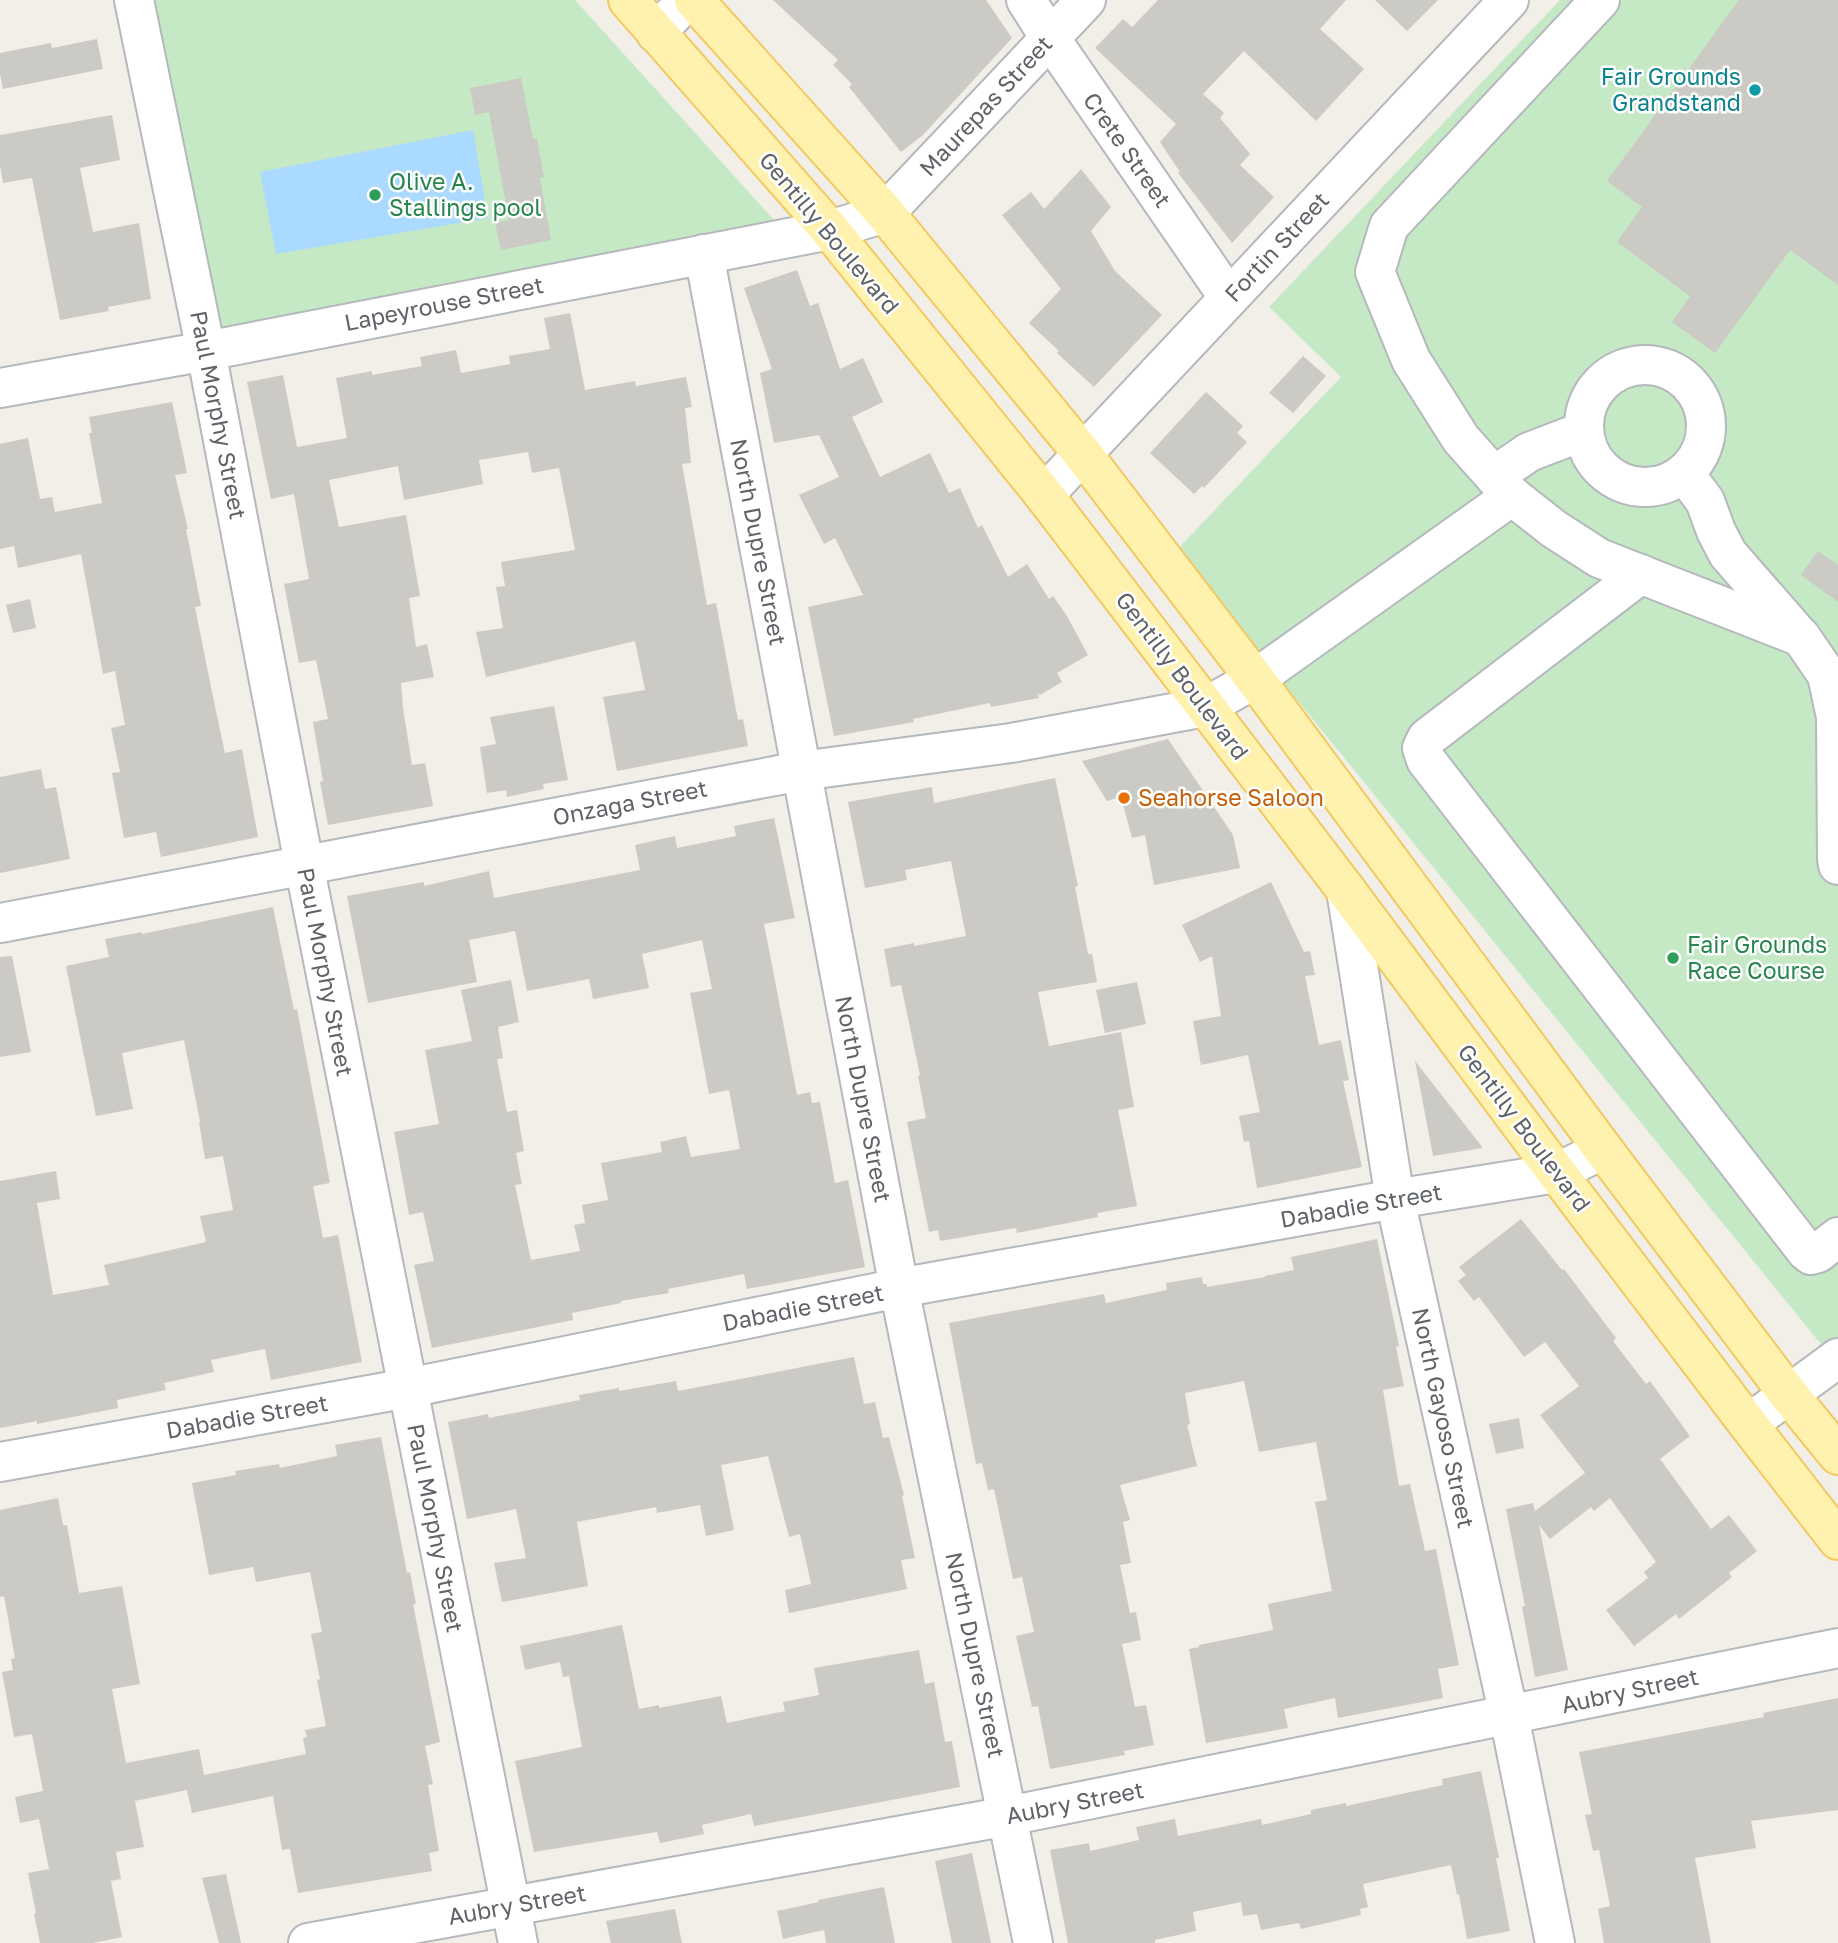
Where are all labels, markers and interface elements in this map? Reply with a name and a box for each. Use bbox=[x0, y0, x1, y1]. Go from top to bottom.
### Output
street label: Maurepas Street bbox=[913, 29, 1058, 181]
place label: Fair Grounds Grandstand bbox=[1601, 62, 1741, 116]
marker: Fair Grounds Grandstand bbox=[1747, 82, 1763, 98]
street label: Crete Street bbox=[1078, 86, 1178, 212]
street label: Gentilly Boulevard bbox=[754, 146, 906, 319]
place label: Olive A. Stallings pool bbox=[389, 167, 542, 221]
street label: Fortin Street bbox=[1218, 186, 1334, 307]
marker: Olive A. Stallings pool bbox=[367, 187, 383, 203]
street label: Lapeyrouse Street bbox=[342, 270, 546, 336]
street label: Paul Morphy Street bbox=[185, 308, 253, 522]
street label: North Dupre Street bbox=[725, 436, 793, 647]
street label: Gentilly Boulevard bbox=[1111, 586, 1255, 765]
street label: Onzaga Street bbox=[550, 773, 709, 831]
place label: Seahorse Saloon bbox=[1138, 783, 1324, 811]
marker: Seahorse Saloon bbox=[1116, 790, 1132, 806]
street label: Paul Morphy Street bbox=[292, 865, 360, 1079]
place label: Fair Grounds Race Course bbox=[1687, 930, 1827, 984]
marker: Fair Grounds Race Course bbox=[1665, 950, 1681, 966]
street label: North Dupre Street bbox=[830, 993, 898, 1204]
street label: Gentilly Boulevard bbox=[1453, 1038, 1597, 1217]
street label: Dabadie Street bbox=[1278, 1177, 1444, 1233]
street label: Dabadie Street bbox=[720, 1278, 886, 1336]
street label: North Gayoso Street bbox=[1407, 1305, 1481, 1531]
street label: Dabadie Street bbox=[164, 1388, 330, 1444]
street label: Paul Morphy Street bbox=[402, 1421, 470, 1635]
street label: North Dupre Street bbox=[940, 1549, 1011, 1760]
street label: Aubry Street bbox=[1559, 1662, 1701, 1718]
street label: Aubry Street bbox=[1004, 1775, 1146, 1829]
street label: Aubry Street bbox=[446, 1878, 588, 1930]

